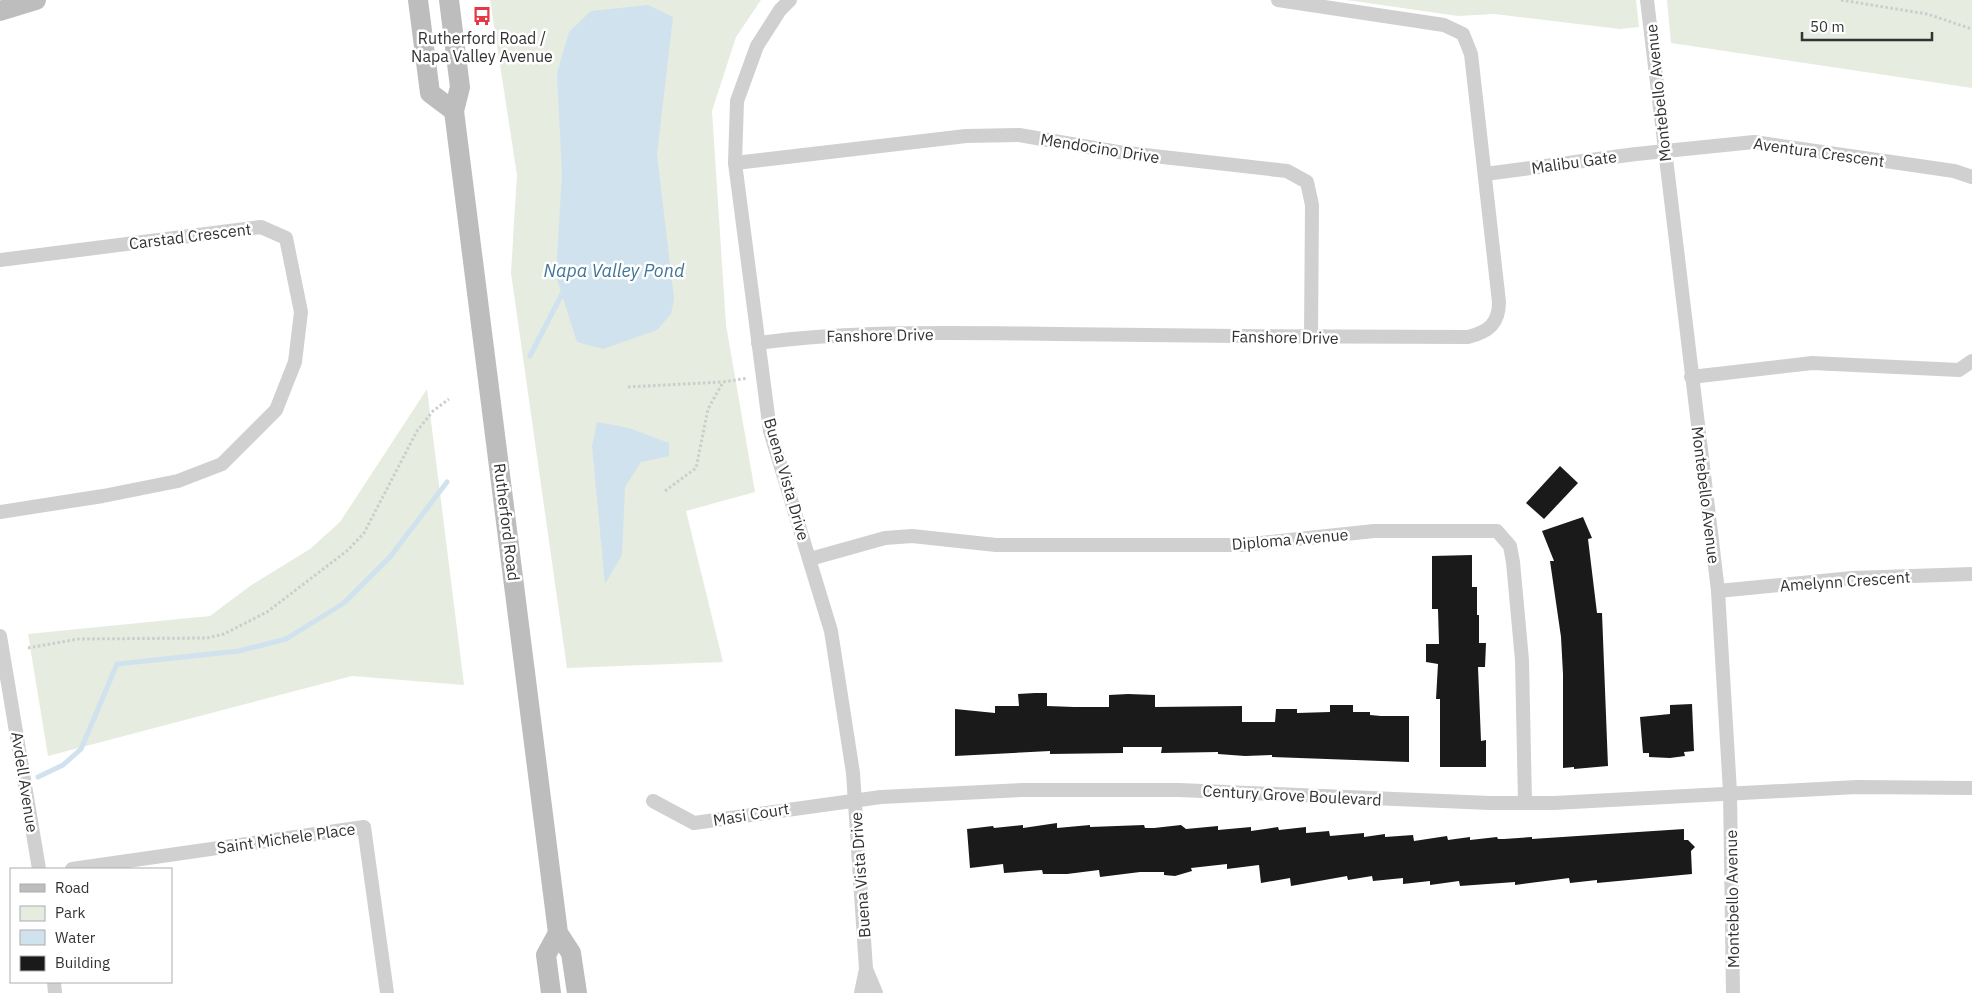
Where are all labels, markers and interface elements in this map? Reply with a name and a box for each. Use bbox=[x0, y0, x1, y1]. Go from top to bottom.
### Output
bus stop icon: Rutherford Road / Napa Valley Avenue bbox=[471, 5, 493, 27]
scale bar bbox=[1802, 10, 1932, 42]
text: 50 m bbox=[1810, 17, 1845, 36]
street label: Montebello Avenue bbox=[1641, 23, 1675, 163]
place label: Rutherford Road / Napa Valley Avenue bbox=[411, 28, 553, 66]
street label: Mendocino Drive bbox=[1039, 129, 1161, 167]
street label: Aventura Crescent bbox=[1752, 133, 1886, 171]
street label: Malibu Gate bbox=[1530, 146, 1618, 178]
street label: Carstad Crescent bbox=[128, 219, 252, 253]
water label: Napa Valley Pond bbox=[544, 259, 685, 282]
street label: Fanshore Drive bbox=[826, 324, 934, 346]
street label: Fanshore Drive bbox=[1231, 326, 1339, 348]
street label: Buena Vista Drive bbox=[760, 416, 814, 543]
street label: Montebello Avenue bbox=[1688, 425, 1724, 565]
street label: Rutherford Road bbox=[490, 462, 524, 582]
street label: Diploma Avenue bbox=[1231, 524, 1349, 554]
street label: Amelynn Crescent bbox=[1779, 566, 1911, 596]
street label: Avdell Avenue bbox=[7, 730, 43, 834]
street label: Century Grove Boulevard bbox=[1202, 780, 1382, 810]
street label: Masi Court bbox=[712, 798, 790, 830]
street label: Buena Vista Drive bbox=[846, 811, 874, 939]
street label: Saint Michele Place bbox=[216, 818, 357, 858]
street label: Montebello Avenue bbox=[1721, 830, 1743, 968]
legend bbox=[10, 868, 172, 983]
text: Road bbox=[55, 878, 90, 897]
text: Park bbox=[55, 903, 85, 922]
text: Water bbox=[55, 928, 96, 947]
text: Building bbox=[55, 953, 110, 972]

